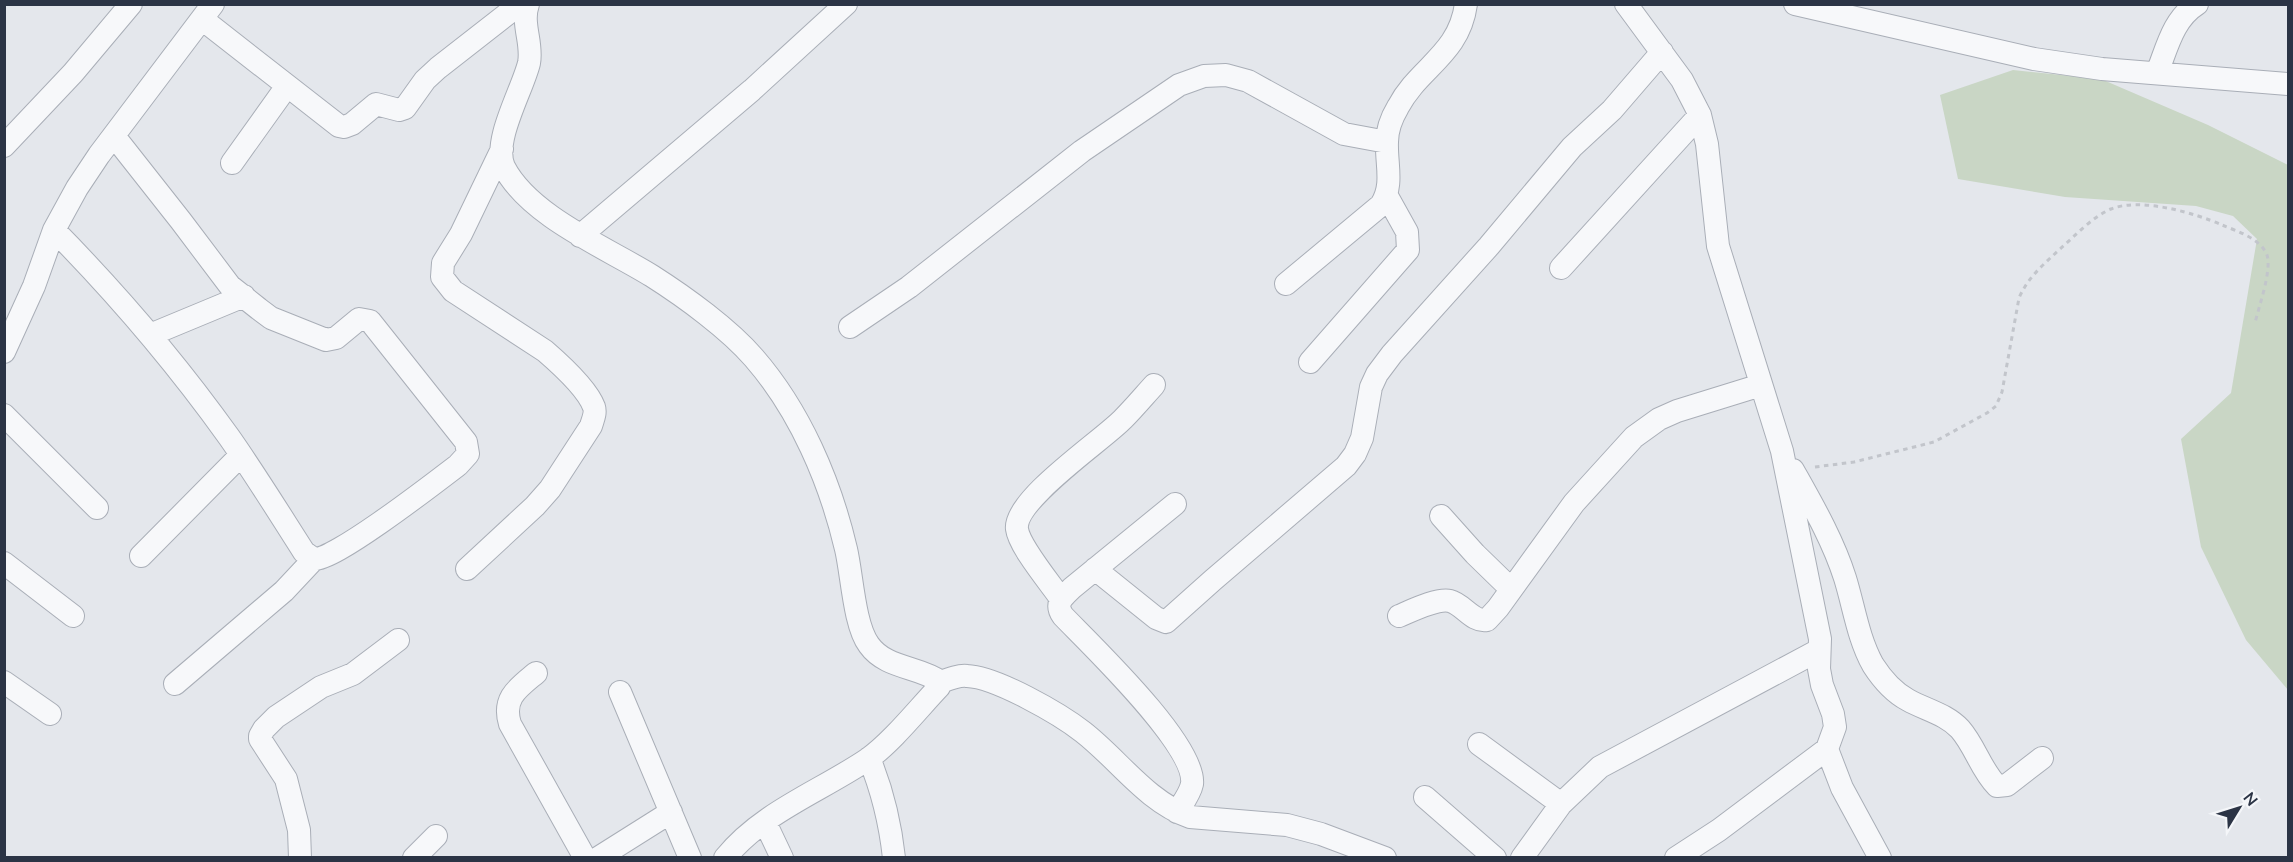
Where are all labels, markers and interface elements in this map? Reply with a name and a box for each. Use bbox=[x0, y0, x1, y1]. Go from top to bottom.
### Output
north arrow bbox=[2209, 778, 2269, 838]
text: N bbox=[2238, 788, 2262, 811]

